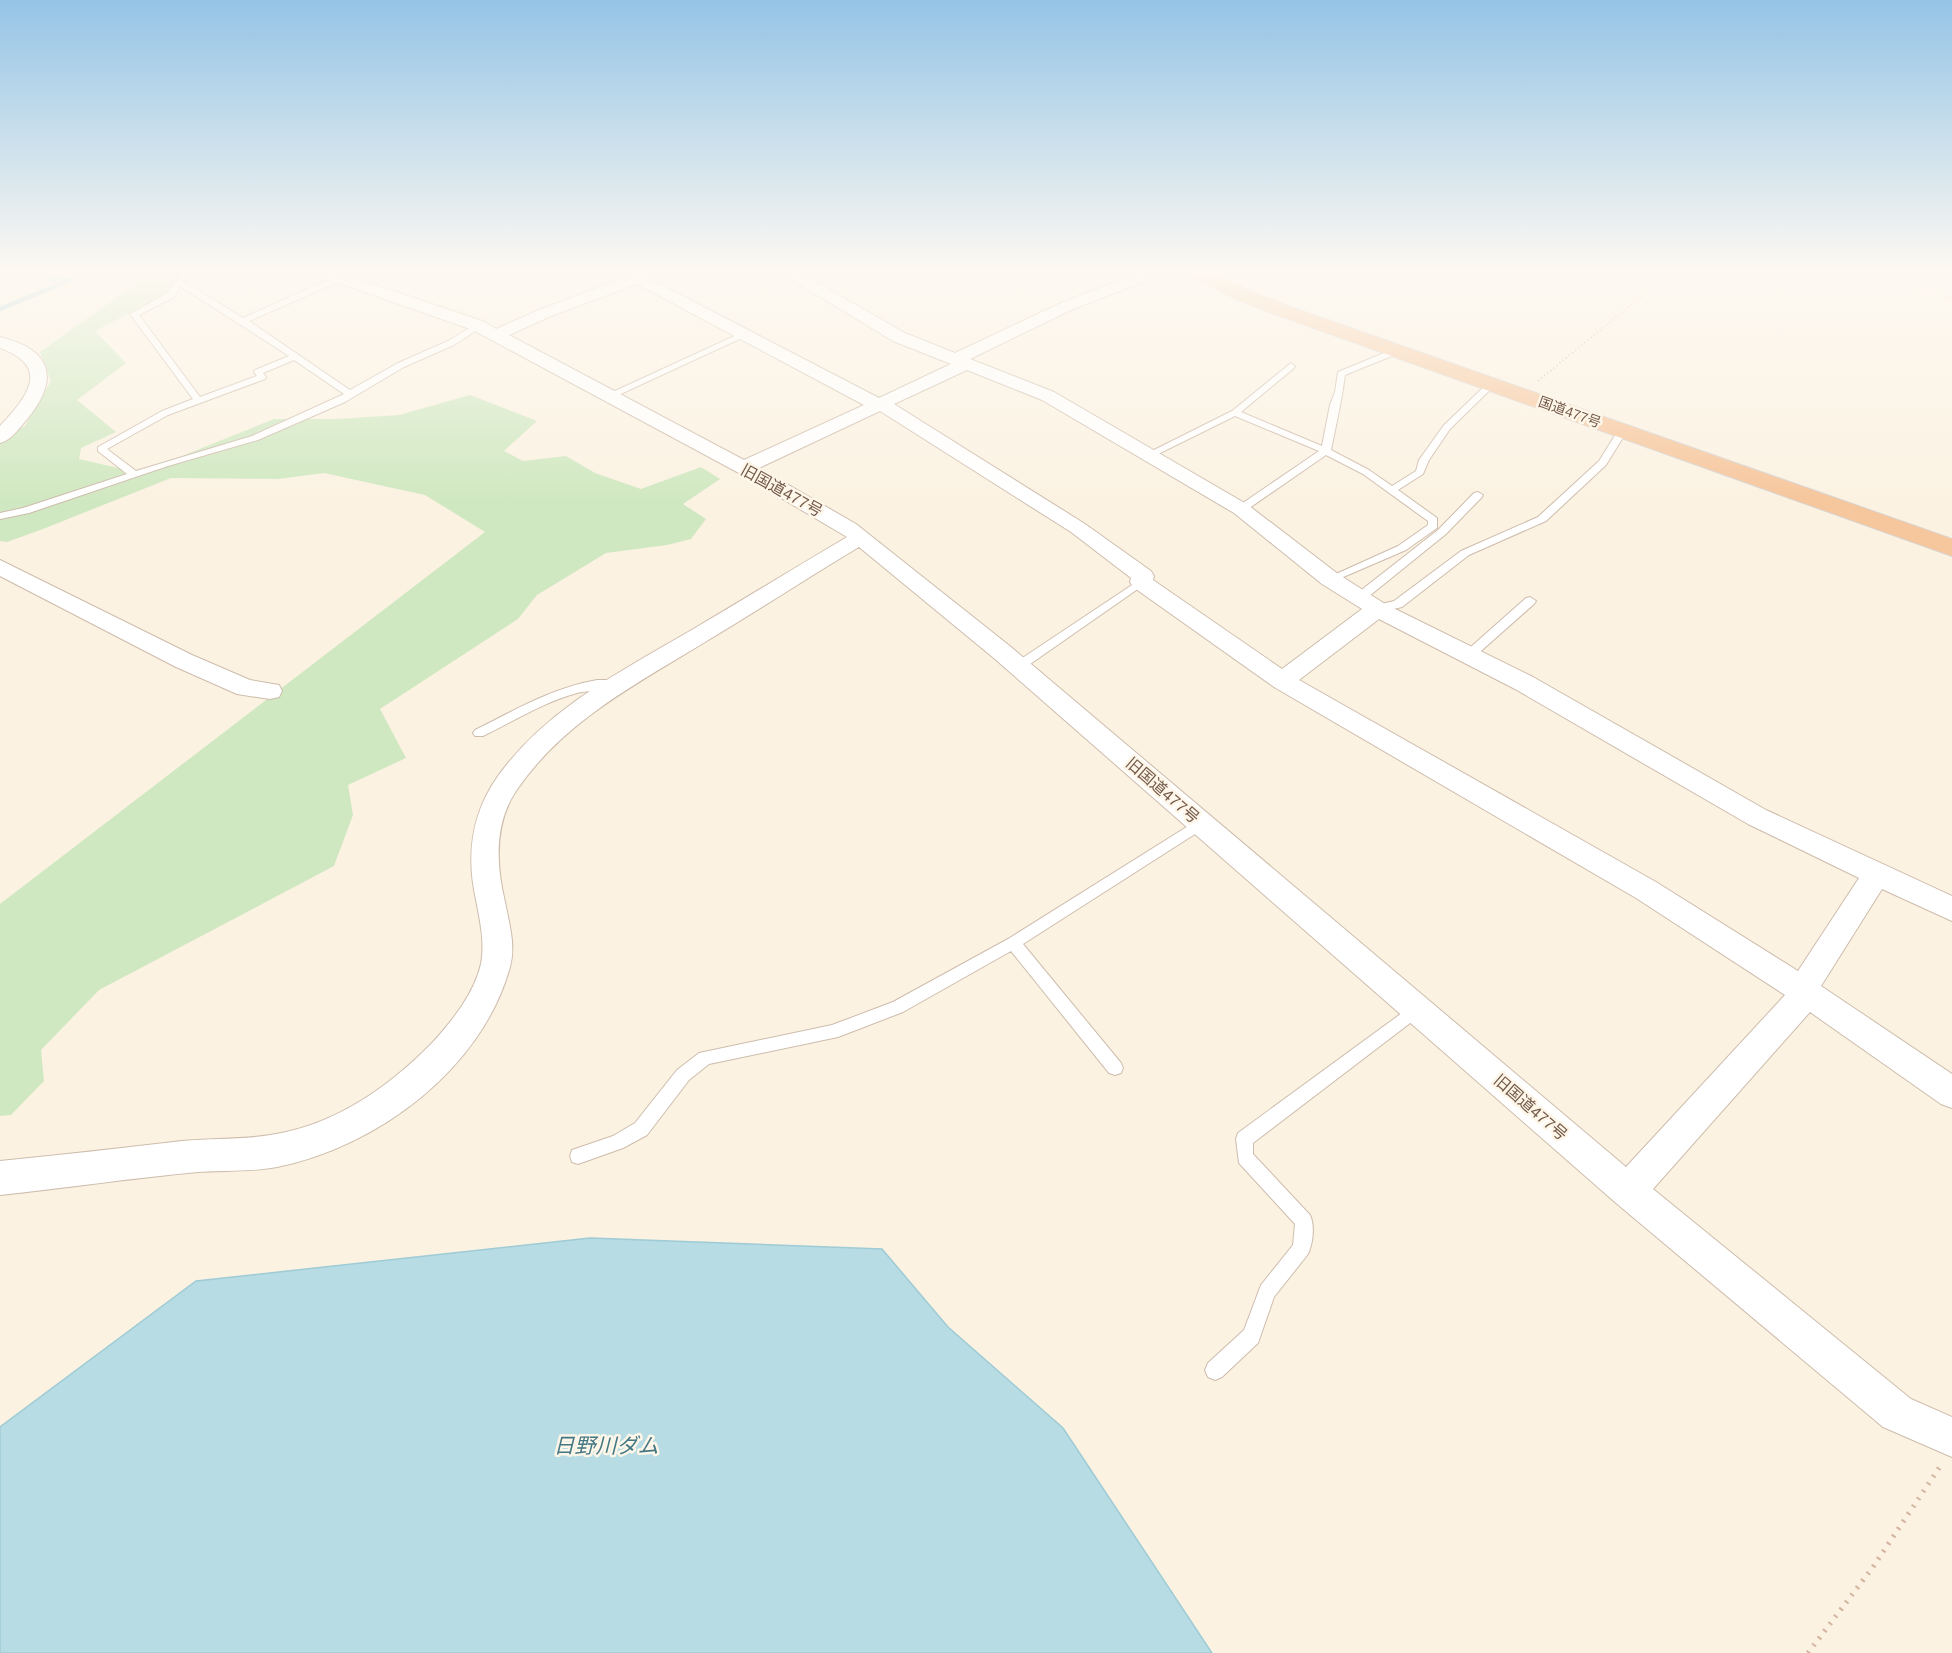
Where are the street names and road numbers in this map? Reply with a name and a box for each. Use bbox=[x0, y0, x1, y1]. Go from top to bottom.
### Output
street label: 国道477号 bbox=[1537, 393, 1603, 431]
street label: 旧国道477号 bbox=[738, 461, 826, 520]
street label: 旧国道477号 bbox=[1123, 754, 1202, 827]
street label: 旧国道477号 bbox=[1491, 1071, 1570, 1144]

